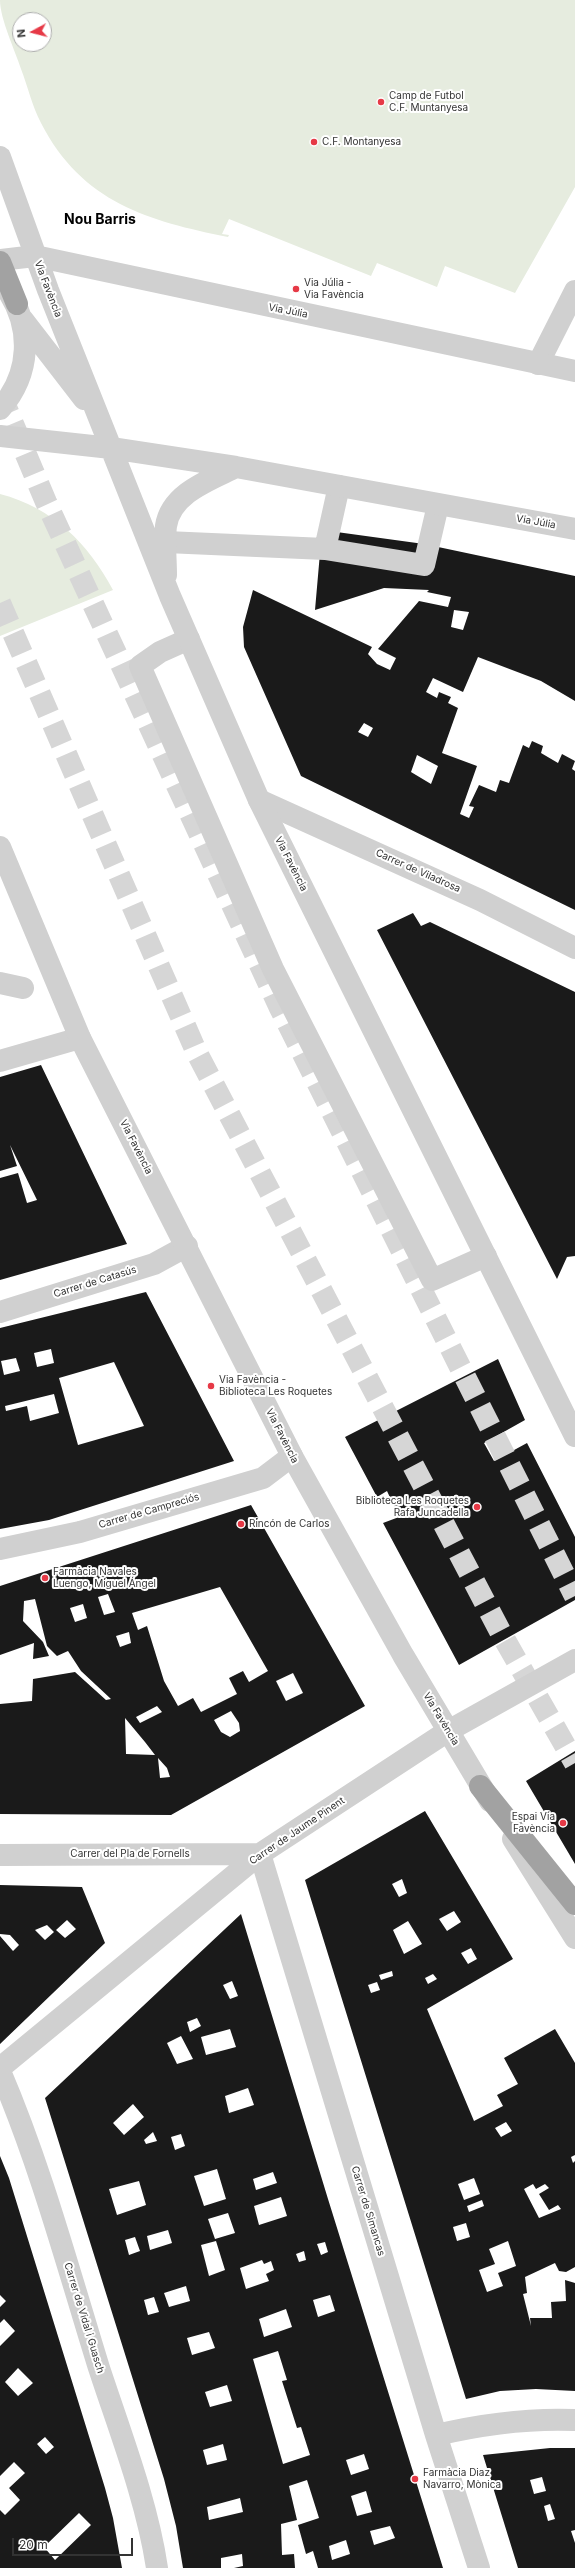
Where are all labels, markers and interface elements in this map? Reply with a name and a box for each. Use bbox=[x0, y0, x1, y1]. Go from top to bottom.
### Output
north arrow bbox=[12, 12, 52, 52]
text: N bbox=[14, 28, 29, 38]
place label: Camp de Futbol C.F. Muntanyesa bbox=[389, 90, 468, 114]
marker: Camp de Futbol C.F. Muntanyesa bbox=[376, 97, 386, 107]
place label: C.F. Montanyesa bbox=[322, 136, 401, 148]
marker: C.F. Montanyesa bbox=[309, 137, 319, 147]
district label: Nou Barris bbox=[64, 212, 136, 228]
street label: Via Favència bbox=[32, 259, 64, 319]
place label: Via Júlia - Via Favència bbox=[304, 277, 364, 300]
marker: Via Júlia - Via Favència bbox=[291, 284, 301, 294]
street label: Via Júlia bbox=[267, 301, 309, 321]
street label: Via Júlia bbox=[515, 513, 557, 531]
street label: Via Favència bbox=[272, 835, 310, 893]
street label: Carrer de Viladrosa bbox=[374, 847, 462, 895]
street label: Via Favència bbox=[117, 1118, 155, 1176]
street label: Carrer de Catasús bbox=[52, 1264, 138, 1300]
place label: Via Favència - Biblioteca Les Roquetes bbox=[219, 1374, 332, 1398]
marker: Via Favència - Biblioteca Les Roquetes bbox=[206, 1381, 216, 1391]
street label: Via Favència bbox=[263, 1407, 301, 1465]
street label: Carrer de Campreciós bbox=[97, 1491, 201, 1531]
place label: Biblioteca Les Roquetes Rafa Juncadella bbox=[356, 1495, 469, 1518]
marker: Biblioteca Les Roquetes Rafa Juncadella bbox=[472, 1502, 482, 1512]
place label: Rincón de Carlos bbox=[249, 1518, 329, 1530]
marker: Rincón de Carlos bbox=[236, 1519, 246, 1529]
place label: Farmàcia Navales Luengo, Miguel Ángel bbox=[53, 1566, 156, 1590]
marker: Farmàcia Navales Luengo, Miguel Ángel bbox=[40, 1573, 50, 1583]
street label: Via Favència bbox=[420, 1690, 462, 1748]
street label: Carrer de Jaume Pinent bbox=[247, 1795, 347, 1867]
place label: Espai Via Favència bbox=[512, 1811, 555, 1834]
marker: Espai Via Favència bbox=[558, 1818, 568, 1828]
street label: Carrer del Pla de Fornells bbox=[70, 1848, 190, 1860]
street label: Carrer de Simancas bbox=[349, 2165, 387, 2257]
street label: Carrer de Vidal i Guasch bbox=[61, 2261, 107, 2375]
place label: Farmàcia Diaz Navarro, Mònica bbox=[423, 2467, 501, 2490]
marker: Farmàcia Diaz Navarro, Mònica bbox=[410, 2474, 420, 2484]
scale bar bbox=[14, 2530, 135, 2556]
text: 20 m bbox=[19, 2537, 48, 2552]

